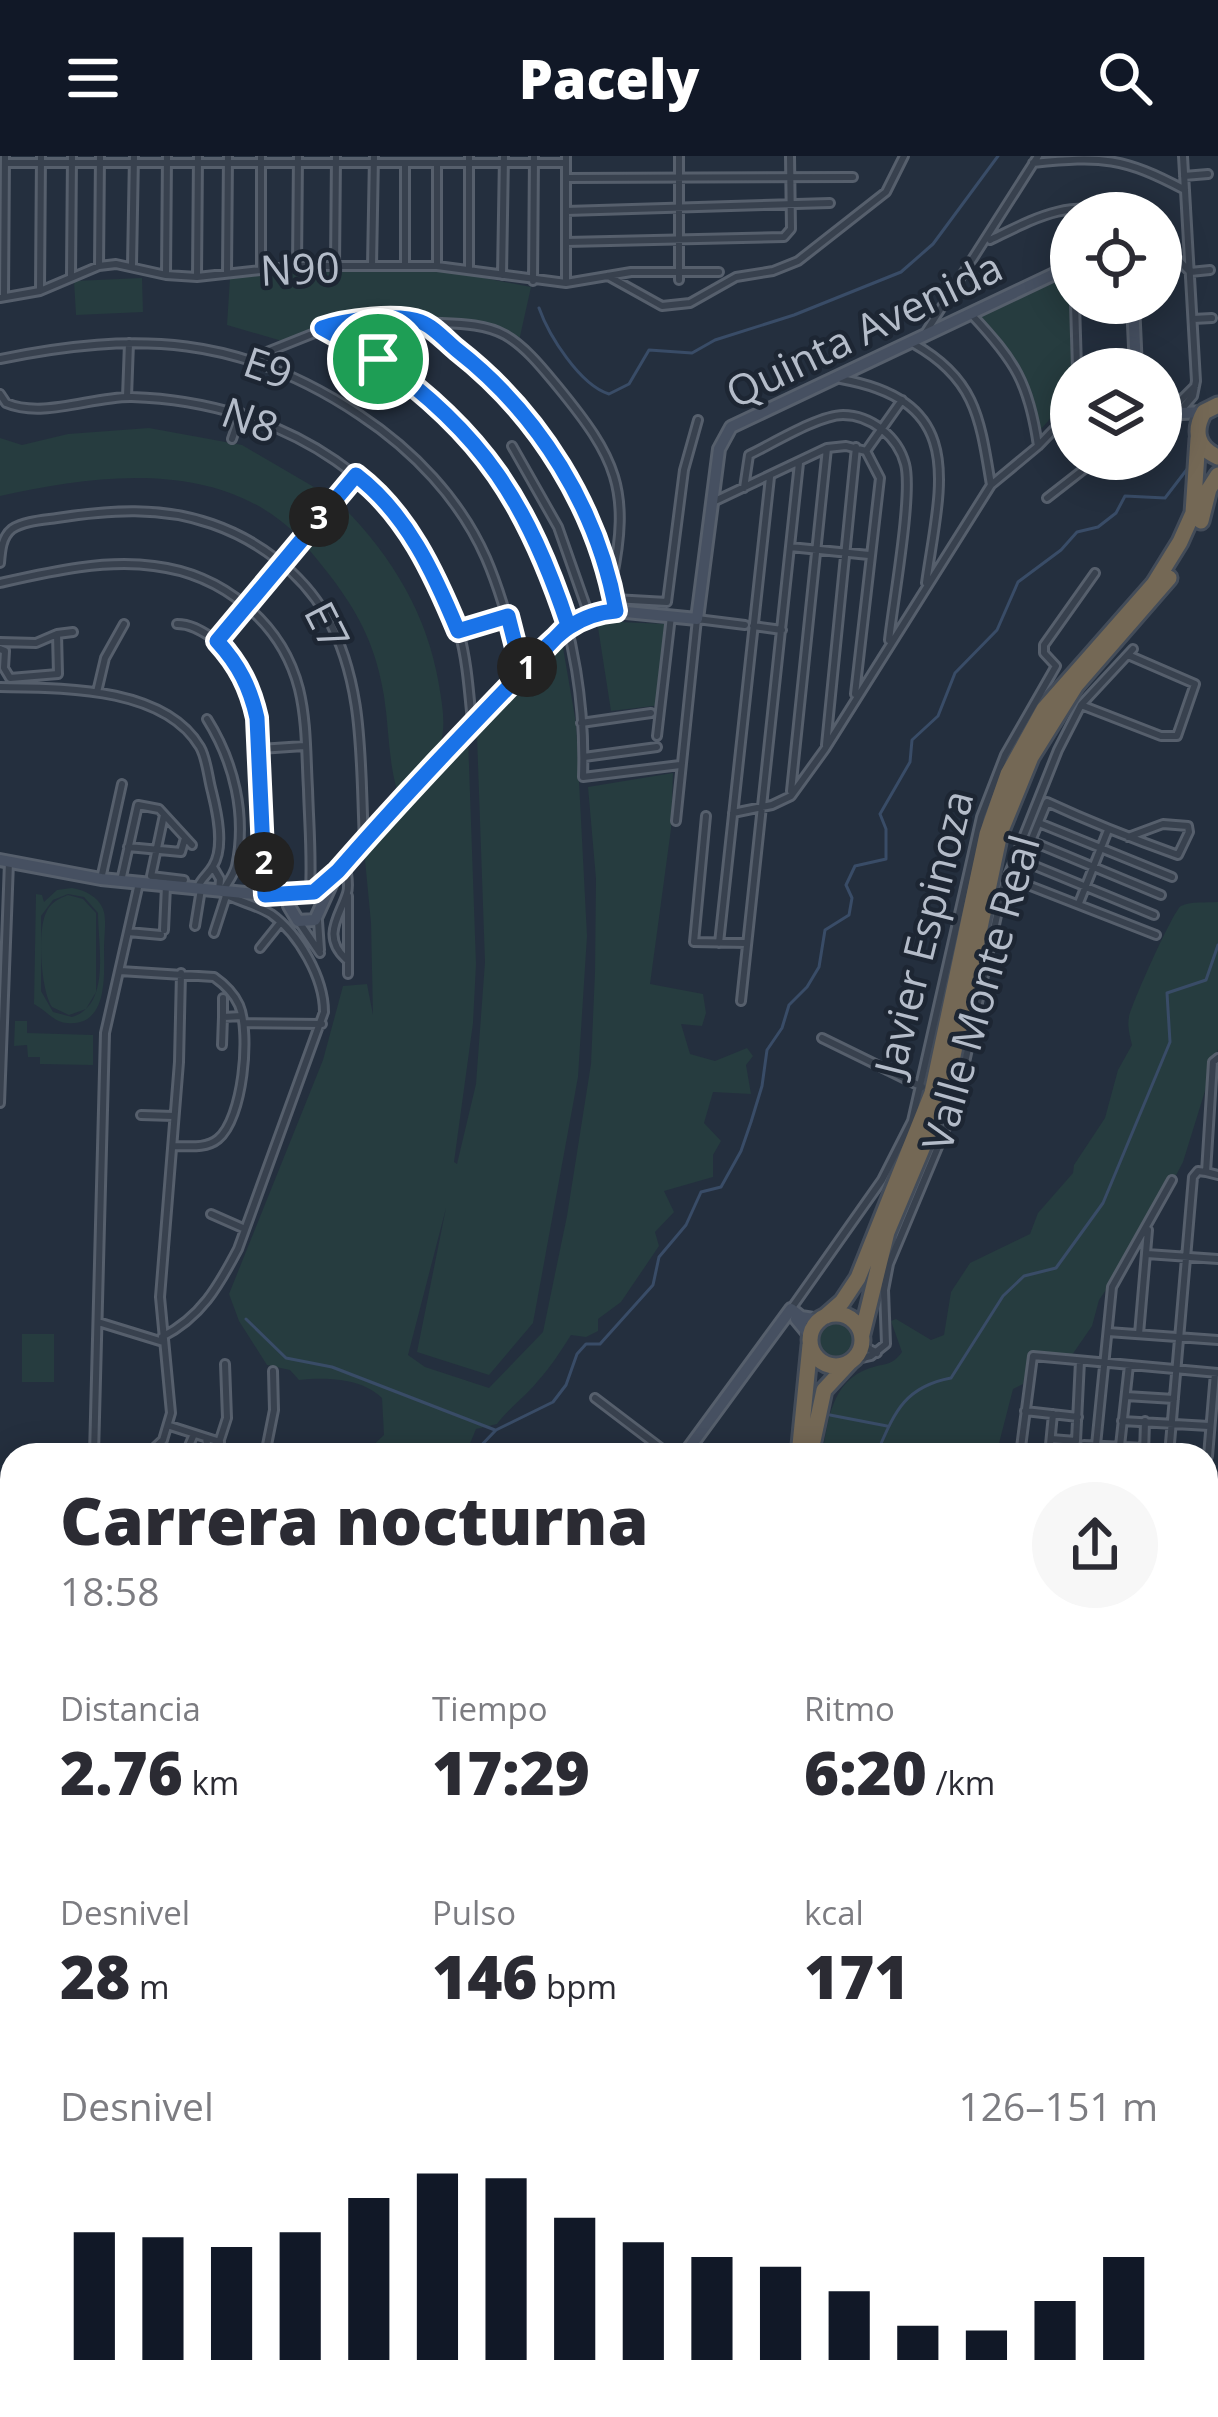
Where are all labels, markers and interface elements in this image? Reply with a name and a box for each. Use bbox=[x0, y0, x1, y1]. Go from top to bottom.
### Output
text: Pacely bbox=[519, 41, 699, 115]
icon: menu bbox=[60, 45, 126, 111]
icon: search bbox=[1092, 45, 1158, 111]
map controls bbox=[1050, 192, 1182, 480]
button: locate bbox=[1050, 192, 1182, 324]
street label: N90 bbox=[259, 237, 341, 298]
street label: Quinta Avenida bbox=[716, 237, 1011, 420]
pin bbox=[327, 308, 429, 410]
icon: arrive bbox=[345, 326, 411, 392]
street label: E9 bbox=[237, 332, 300, 401]
button: layers bbox=[1050, 348, 1182, 480]
street label: N8 bbox=[215, 382, 286, 455]
pin: 3 bbox=[289, 487, 349, 547]
text: 3 bbox=[310, 494, 328, 539]
street label: E7 bbox=[292, 591, 364, 659]
pin: 1 bbox=[497, 637, 557, 697]
text: 1 bbox=[518, 644, 536, 689]
street label: Javier Espinoza bbox=[859, 784, 985, 1085]
street label: Valle Monte Real bbox=[907, 828, 1052, 1157]
pin: 2 bbox=[234, 832, 294, 892]
text: 2 bbox=[255, 839, 273, 884]
text: Carrera nocturna bbox=[60, 1474, 649, 1564]
button: share bbox=[1032, 1482, 1158, 1608]
text: 18:58 bbox=[60, 1564, 159, 1617]
text: Distancia bbox=[60, 1686, 201, 1731]
text: Tiempo bbox=[432, 1686, 548, 1731]
text: Ritmo bbox=[804, 1686, 895, 1731]
text: 2.76 bbox=[60, 1731, 183, 1813]
text: 17:29 bbox=[432, 1731, 590, 1813]
text: 6:20 bbox=[804, 1731, 927, 1813]
text: km bbox=[183, 1760, 239, 1805]
text: /km bbox=[927, 1760, 995, 1805]
text: Desnivel bbox=[60, 1890, 190, 1935]
text: Pulso bbox=[432, 1890, 516, 1935]
text: kcal bbox=[804, 1890, 864, 1935]
text: 28 bbox=[60, 1935, 130, 2017]
text: 146 bbox=[432, 1935, 537, 2017]
text: 171 bbox=[804, 1935, 909, 2017]
text: m bbox=[130, 1964, 169, 2009]
text: bpm bbox=[537, 1964, 617, 2009]
text: Desnivel bbox=[60, 2079, 214, 2132]
text: 126–151 m bbox=[958, 2079, 1158, 2132]

